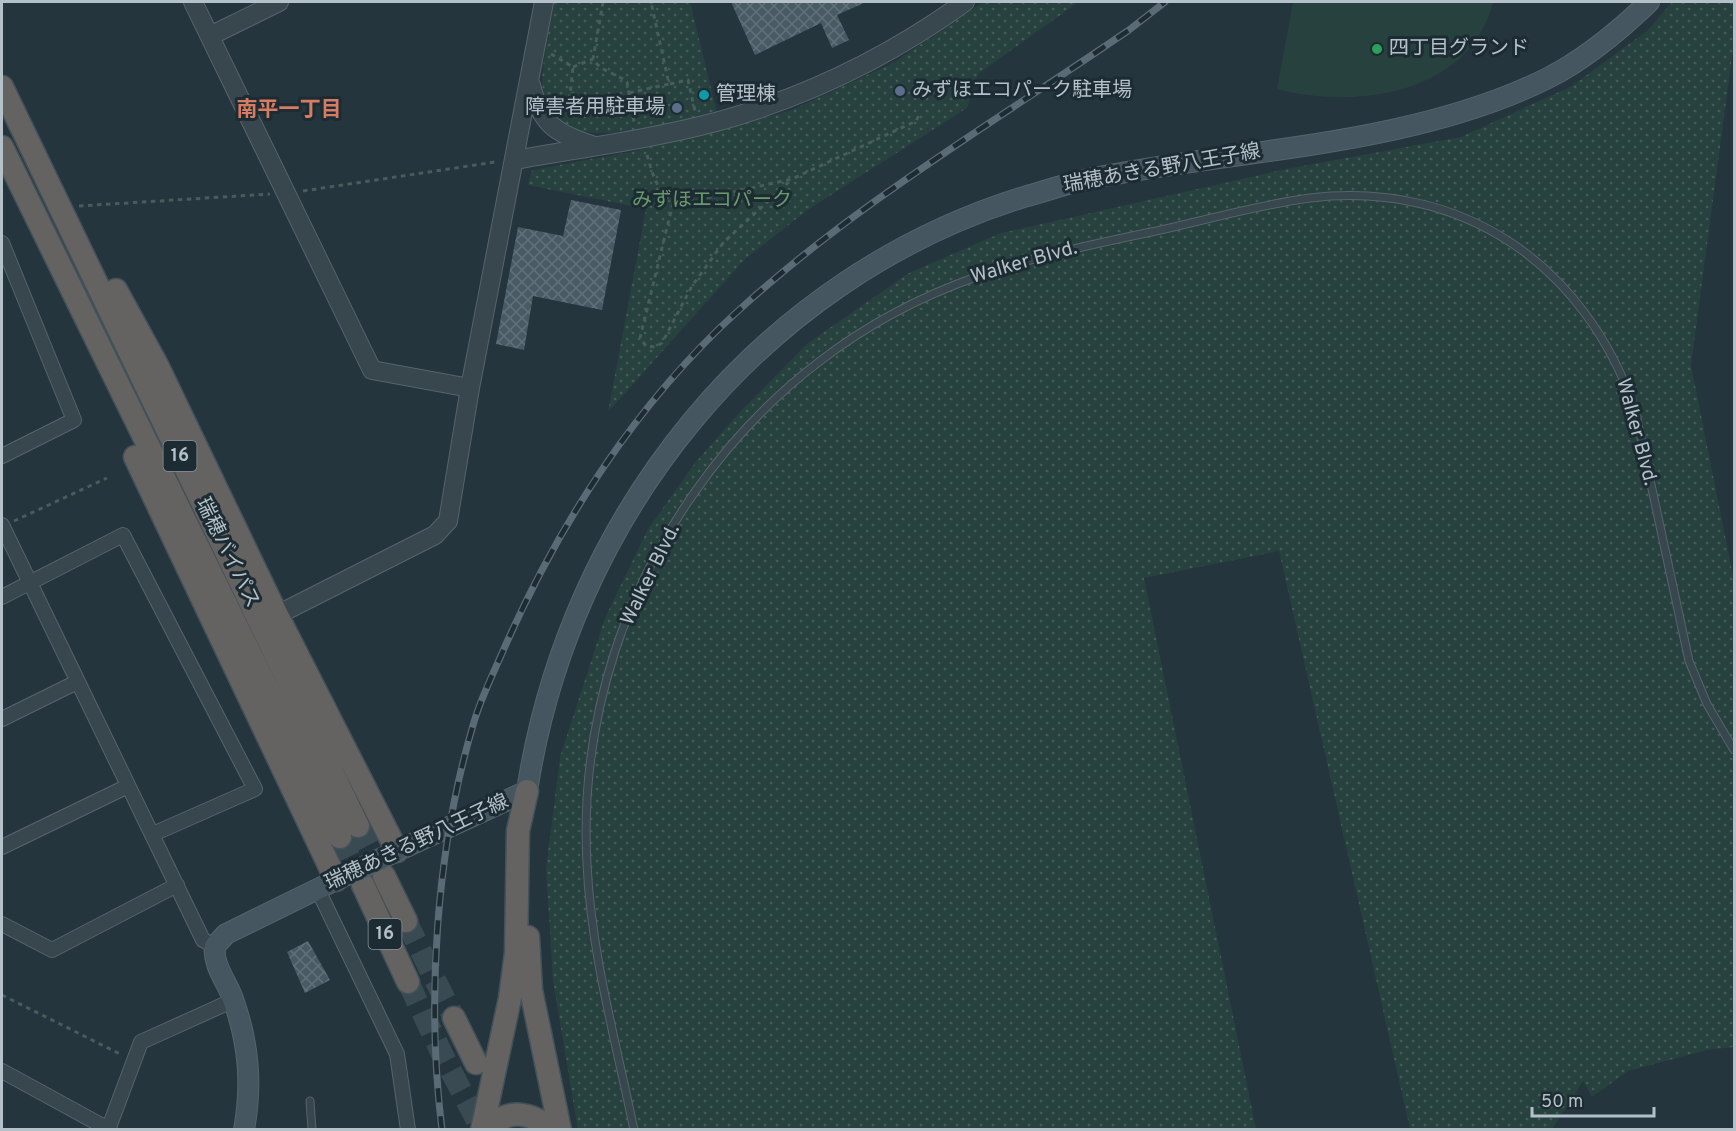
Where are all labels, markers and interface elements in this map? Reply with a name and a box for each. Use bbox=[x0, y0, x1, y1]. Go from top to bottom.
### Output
place label: 四丁目グランド bbox=[1389, 36, 1529, 62]
marker: 四丁目グランド bbox=[1370, 42, 1384, 56]
place label: みずほエコパーク駐車場 bbox=[912, 78, 1132, 104]
place label: 管理棟 bbox=[716, 82, 776, 108]
marker: みずほエコパーク駐車場 bbox=[893, 84, 907, 98]
marker: 管理棟 bbox=[697, 88, 711, 102]
place label: 障害者用駐車場 bbox=[525, 95, 665, 121]
district label: 南平一丁目 bbox=[237, 97, 342, 124]
marker: 障害者用駐車場 bbox=[670, 101, 684, 115]
street label: 瑞穂あきる野八王子線 bbox=[1061, 139, 1263, 199]
park label: みずほエコパーク bbox=[632, 188, 792, 214]
street label: Walker Blvd. bbox=[968, 235, 1080, 291]
street label: Walker Blvd. bbox=[1609, 376, 1663, 488]
road number: 16 bbox=[164, 441, 196, 471]
street label: 瑞穂バイパス bbox=[189, 494, 265, 612]
street label: Walker Blvd. bbox=[615, 520, 687, 630]
street label: 瑞穂あきる野八王子線 bbox=[321, 789, 513, 897]
road number: 16 bbox=[368, 919, 402, 949]
scale bar bbox=[1532, 1080, 1654, 1118]
text: 50 m bbox=[1541, 1091, 1583, 1114]

